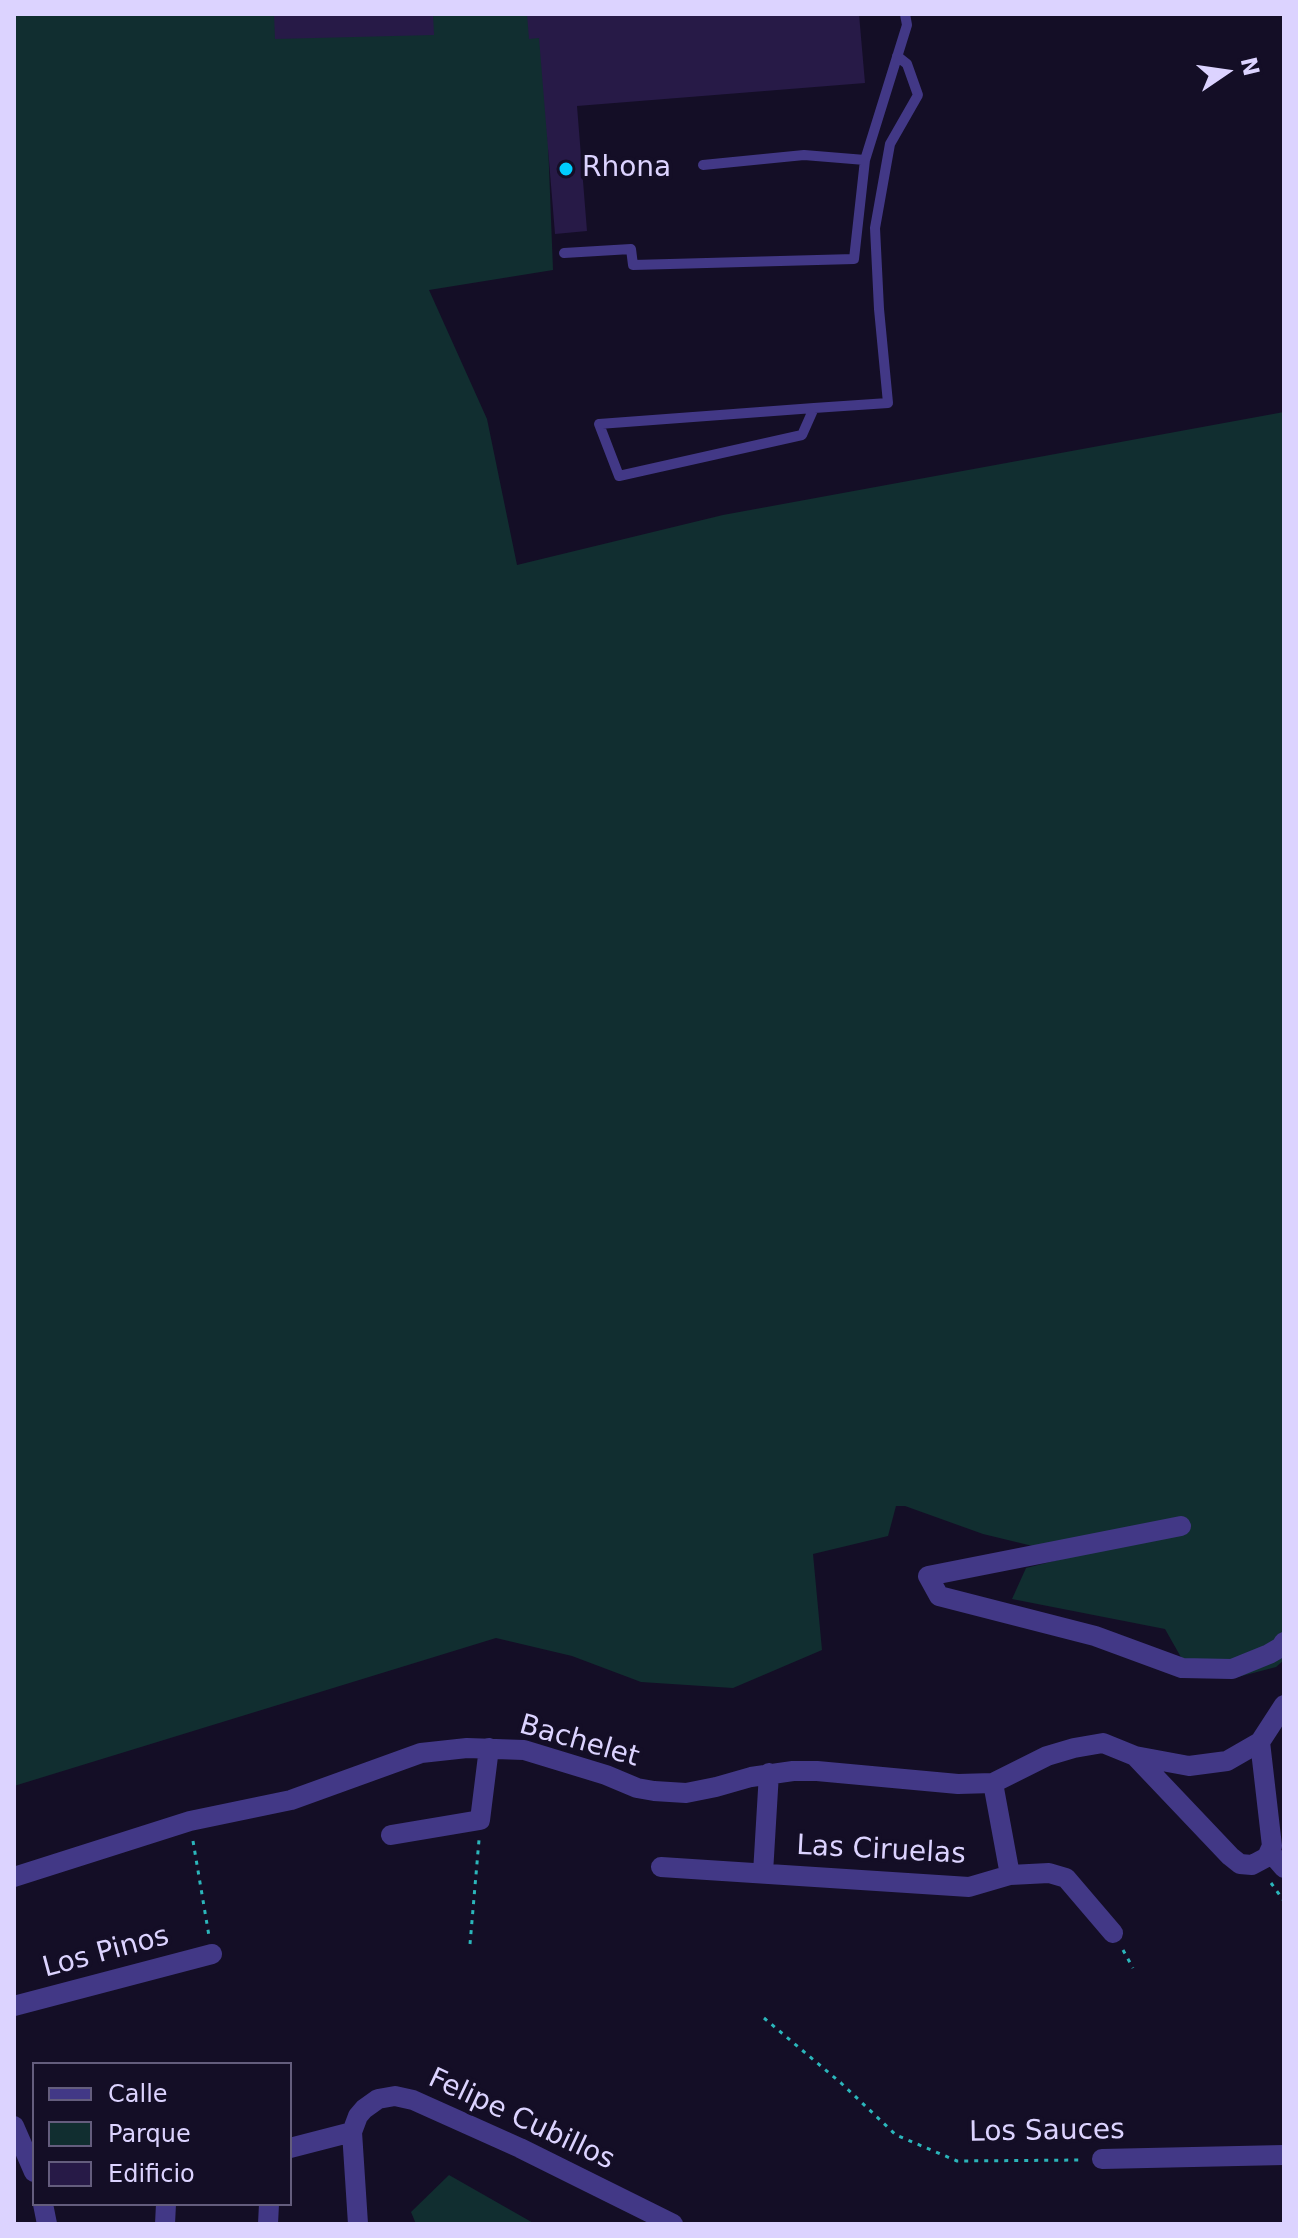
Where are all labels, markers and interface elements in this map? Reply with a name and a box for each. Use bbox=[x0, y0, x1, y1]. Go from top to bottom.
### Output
north arrow bbox=[1186, 32, 1266, 112]
text: N bbox=[1236, 55, 1264, 78]
place label: Rhona bbox=[582, 152, 671, 186]
marker: Rhona bbox=[557, 160, 575, 178]
street label: Bachelet bbox=[515, 1709, 643, 1775]
street label: Las Ciruelas bbox=[795, 1830, 967, 1872]
street label: Los Pinos bbox=[39, 1920, 173, 1986]
legend bbox=[32, 2062, 292, 2206]
street label: Felipe Cubillos bbox=[423, 2062, 619, 2178]
text: Calle bbox=[108, 2080, 168, 2108]
street label: Los Sauces bbox=[969, 2114, 1125, 2150]
text: Parque bbox=[108, 2120, 191, 2148]
text: Edificio bbox=[108, 2160, 195, 2188]

